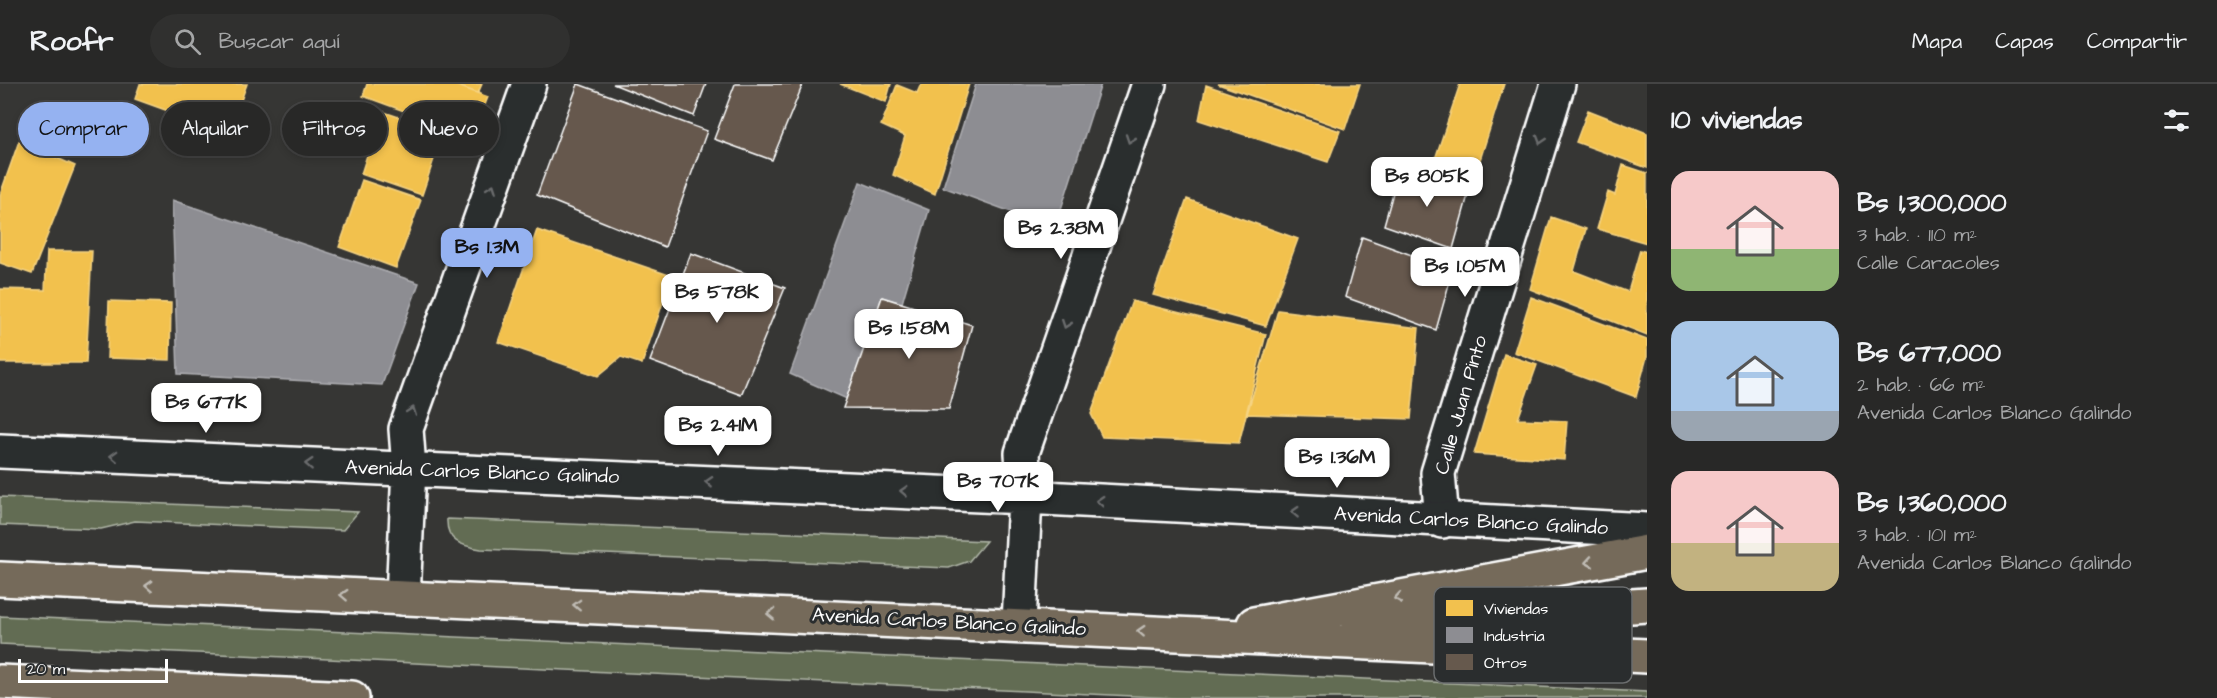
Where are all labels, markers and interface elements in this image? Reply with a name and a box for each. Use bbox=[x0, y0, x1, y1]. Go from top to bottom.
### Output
search box bbox=[150, 14, 570, 68]
text: Roofr bbox=[30, 22, 114, 61]
icon: search bbox=[171, 25, 204, 58]
text: Buscar aquí bbox=[219, 26, 339, 57]
text: Mapa bbox=[1912, 27, 1962, 56]
text: Capas bbox=[1995, 27, 2054, 56]
text: Compartir bbox=[2087, 27, 2187, 56]
chip: Comprar bbox=[18, 102, 149, 156]
chip: Alquilar bbox=[161, 102, 270, 156]
chip: Filtros bbox=[282, 102, 387, 156]
chip: Nuevo bbox=[399, 102, 499, 156]
text: 10 viviendas bbox=[1671, 102, 1803, 138]
icon: filters bbox=[2160, 104, 2193, 137]
one-way arrow bbox=[1124, 133, 1137, 144]
one-way arrow bbox=[1536, 134, 1548, 145]
pin: Bs 805K bbox=[1372, 157, 1482, 208]
text: Bs 805K bbox=[1385, 162, 1469, 190]
one-way arrow bbox=[484, 183, 497, 194]
text: Bs 1,300,000 bbox=[1857, 185, 2007, 221]
icon: home bbox=[1719, 195, 1791, 267]
pin: Bs 2.38M bbox=[999, 209, 1123, 260]
text: Bs 2.38M bbox=[1018, 214, 1104, 242]
text: 3 hab. · 110 m² bbox=[1857, 221, 1977, 249]
pin: Bs 1.3M bbox=[432, 228, 542, 279]
text: Bs 1.3M bbox=[455, 233, 519, 261]
pin: Bs 1.05M bbox=[1403, 247, 1527, 298]
text: Calle Caracoles bbox=[1857, 249, 2000, 277]
text: Bs 1.05M bbox=[1425, 252, 1505, 280]
pin: Bs 578K bbox=[662, 273, 772, 324]
text: Bs 578K bbox=[675, 278, 759, 306]
pin: Bs 1.58M bbox=[847, 309, 971, 360]
text: Bs 1.58M bbox=[868, 314, 950, 342]
one-way arrow bbox=[1061, 318, 1074, 329]
street label: Calle Juan Pinto bbox=[1428, 332, 1494, 478]
text: Bs 677,000 bbox=[1857, 335, 2001, 371]
icon: home bbox=[1719, 345, 1791, 417]
text: 2 hab. · 66 m² bbox=[1857, 371, 1986, 399]
pin: Bs 677K bbox=[151, 383, 261, 434]
text: Bs 677K bbox=[165, 388, 247, 416]
text: Avenida Carlos Blanco Galindo bbox=[1857, 399, 2131, 427]
one-way arrow bbox=[405, 406, 418, 417]
pin: Bs 2.41M bbox=[656, 406, 780, 457]
text: Bs 2.41M bbox=[678, 411, 758, 439]
pin: Bs 1.36M bbox=[1275, 438, 1399, 489]
text: Bs 1.36M bbox=[1299, 443, 1375, 471]
one-way arrow bbox=[109, 449, 118, 462]
street label: Avenida Carlos Blanco Galindo bbox=[344, 453, 620, 491]
one-way arrow bbox=[304, 458, 313, 470]
pin: Bs 707K bbox=[943, 462, 1053, 513]
text: Bs 707K bbox=[957, 467, 1039, 495]
one-way arrow bbox=[704, 475, 713, 488]
one-way arrow bbox=[899, 484, 908, 497]
text: Bs 1,360,000 bbox=[1857, 485, 2007, 521]
one-way arrow bbox=[1096, 495, 1105, 508]
icon: home bbox=[1719, 495, 1791, 567]
street label: Avenida Carlos Blanco Galindo bbox=[1333, 500, 1609, 542]
one-way arrow bbox=[1290, 506, 1299, 519]
text: 3 hab. · 101 m² bbox=[1857, 521, 1977, 549]
text: Avenida Carlos Blanco Galindo bbox=[1857, 549, 2131, 577]
one-way arrow bbox=[1585, 555, 1595, 568]
one-way arrow bbox=[145, 580, 154, 593]
legend bbox=[1434, 587, 1632, 683]
one-way arrow bbox=[340, 589, 349, 602]
one-way arrow bbox=[1393, 591, 1403, 604]
text: Viviendas bbox=[1484, 598, 1548, 620]
one-way arrow bbox=[572, 599, 581, 612]
street label: Avenida Carlos Blanco Galindo bbox=[811, 601, 1087, 643]
one-way arrow bbox=[767, 607, 776, 620]
one-way arrow bbox=[1137, 625, 1146, 638]
text: Industria bbox=[1484, 625, 1545, 647]
text: Otros bbox=[1484, 652, 1527, 674]
scale bar bbox=[18, 656, 168, 684]
text: 20 m bbox=[27, 658, 65, 680]

